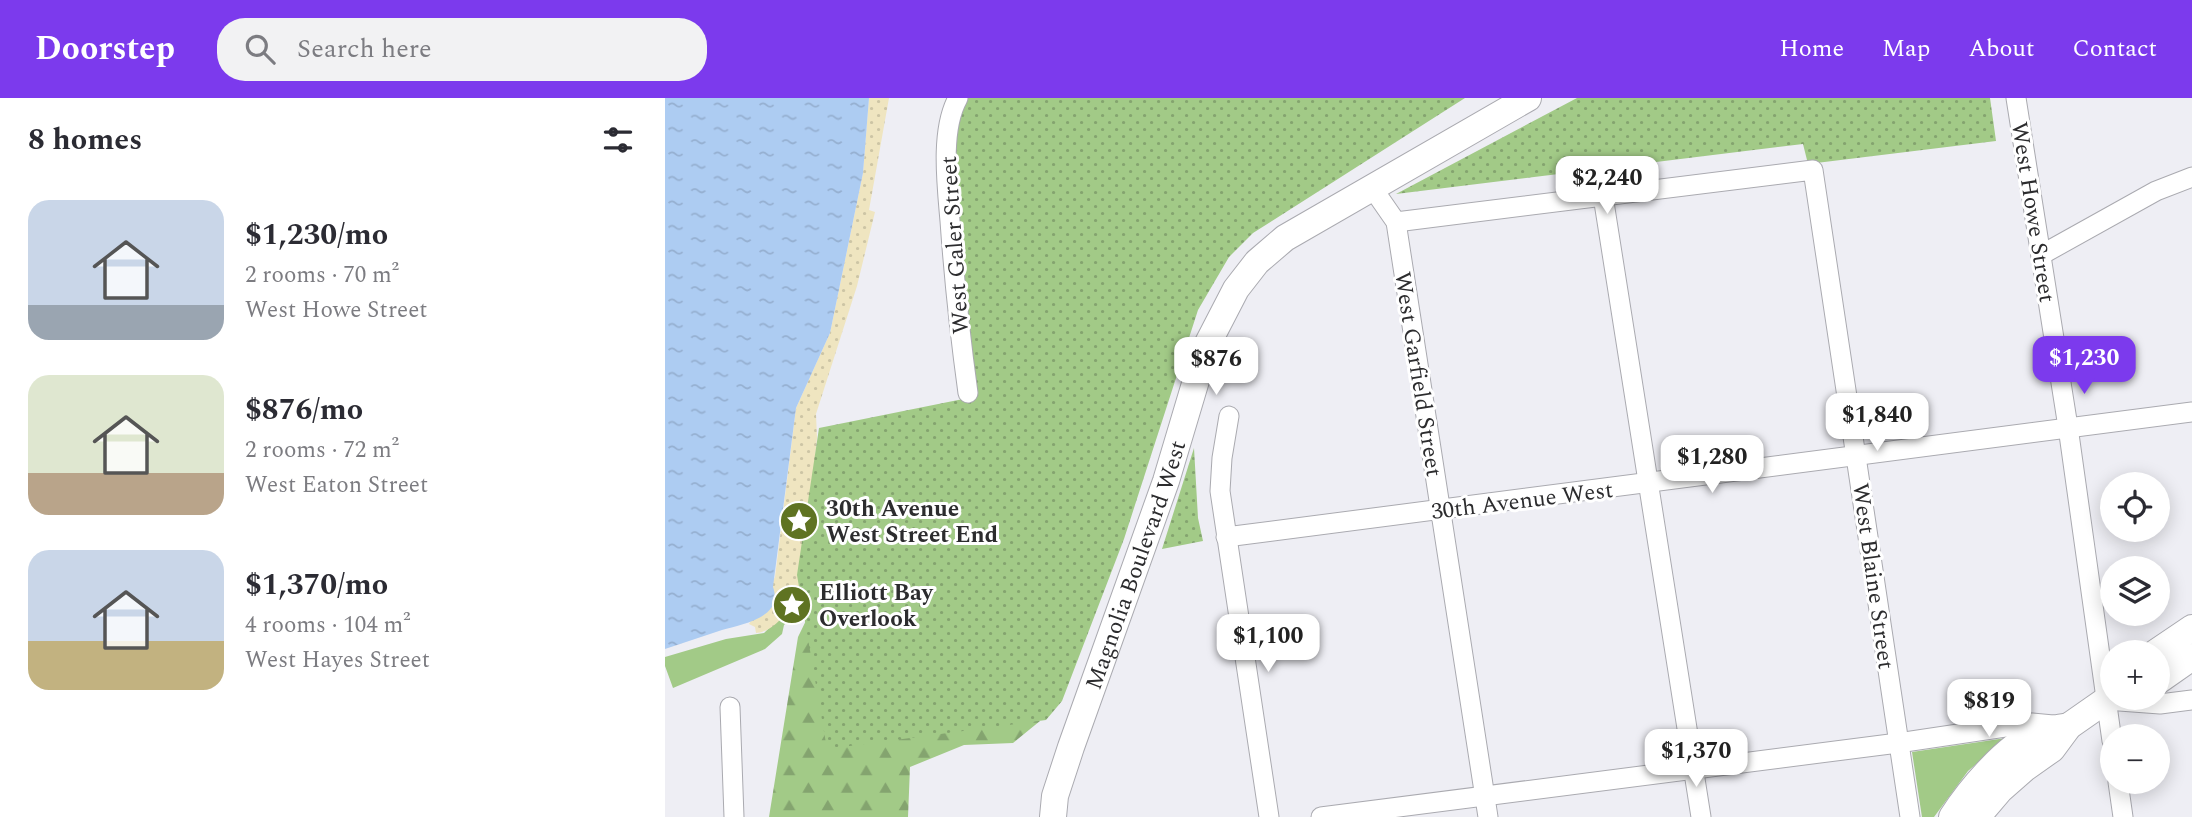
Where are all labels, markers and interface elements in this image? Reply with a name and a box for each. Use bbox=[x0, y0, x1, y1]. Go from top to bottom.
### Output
search box bbox=[217, 18, 707, 81]
text: Doorstep bbox=[35, 24, 175, 74]
text: Search here bbox=[297, 29, 432, 69]
icon: search bbox=[241, 30, 279, 68]
text: Home bbox=[1779, 31, 1844, 67]
text: Map bbox=[1882, 31, 1930, 67]
text: About bbox=[1968, 31, 2034, 67]
text: Contact bbox=[2072, 31, 2157, 67]
text: 8 homes bbox=[28, 117, 142, 163]
street label: West Howe Street bbox=[2001, 119, 2064, 305]
icon: filters bbox=[599, 121, 637, 159]
street label: West Galer Street bbox=[932, 155, 979, 335]
pin: $2,240 bbox=[1550, 156, 1664, 216]
text: $2,240 bbox=[1572, 161, 1642, 196]
text: $1,230/mo bbox=[245, 212, 388, 258]
icon: home bbox=[84, 228, 168, 312]
text: 2 rooms · 70 m² bbox=[245, 258, 399, 293]
street label: West Garfield Street bbox=[1384, 269, 1451, 479]
text: West Howe Street bbox=[245, 293, 427, 328]
pin: $1,230 bbox=[2027, 336, 2141, 396]
pin: $876 bbox=[1175, 338, 1257, 397]
text: $1,230 bbox=[2049, 341, 2119, 376]
text: $876 bbox=[1190, 342, 1242, 377]
text: $876/mo bbox=[245, 387, 363, 433]
pin: $1,840 bbox=[1820, 394, 1934, 453]
text: $1,840 bbox=[1842, 398, 1912, 433]
icon: home bbox=[84, 403, 168, 487]
text: 2 rooms · 72 m² bbox=[245, 433, 399, 468]
street label: Magnolia Boulevard West bbox=[1077, 436, 1196, 695]
pin: $1,280 bbox=[1655, 436, 1769, 495]
text: $1,280 bbox=[1677, 440, 1747, 475]
text: West Eaton Street bbox=[245, 468, 428, 503]
map controls bbox=[2100, 472, 2170, 794]
button: locate bbox=[2100, 472, 2170, 542]
street label: 30th Avenue West bbox=[1429, 473, 1615, 530]
street label: West Blaine Street bbox=[1842, 481, 1903, 672]
place label: 30th Avenue West Street End bbox=[826, 492, 998, 553]
place icon: 30th Avenue West Street End bbox=[778, 500, 820, 542]
button: layers bbox=[2100, 556, 2170, 626]
text: $1,370/mo bbox=[245, 562, 388, 608]
place label: Elliott Bay Overlook bbox=[819, 576, 934, 637]
icon: home bbox=[84, 578, 168, 662]
place icon: Elliott Bay Overlook bbox=[771, 584, 813, 626]
text: 4 rooms · 104 m² bbox=[245, 608, 411, 643]
pin: $1,100 bbox=[1211, 614, 1325, 674]
text: $1,100 bbox=[1233, 619, 1303, 654]
button: + bbox=[2100, 640, 2170, 710]
text: West Hayes Street bbox=[245, 643, 430, 678]
pin: $819 bbox=[1948, 680, 2030, 739]
text: $819 bbox=[1963, 684, 2015, 719]
button: − bbox=[2100, 724, 2170, 794]
pin: $1,370 bbox=[1639, 730, 1753, 789]
text: $1,370 bbox=[1661, 734, 1731, 769]

